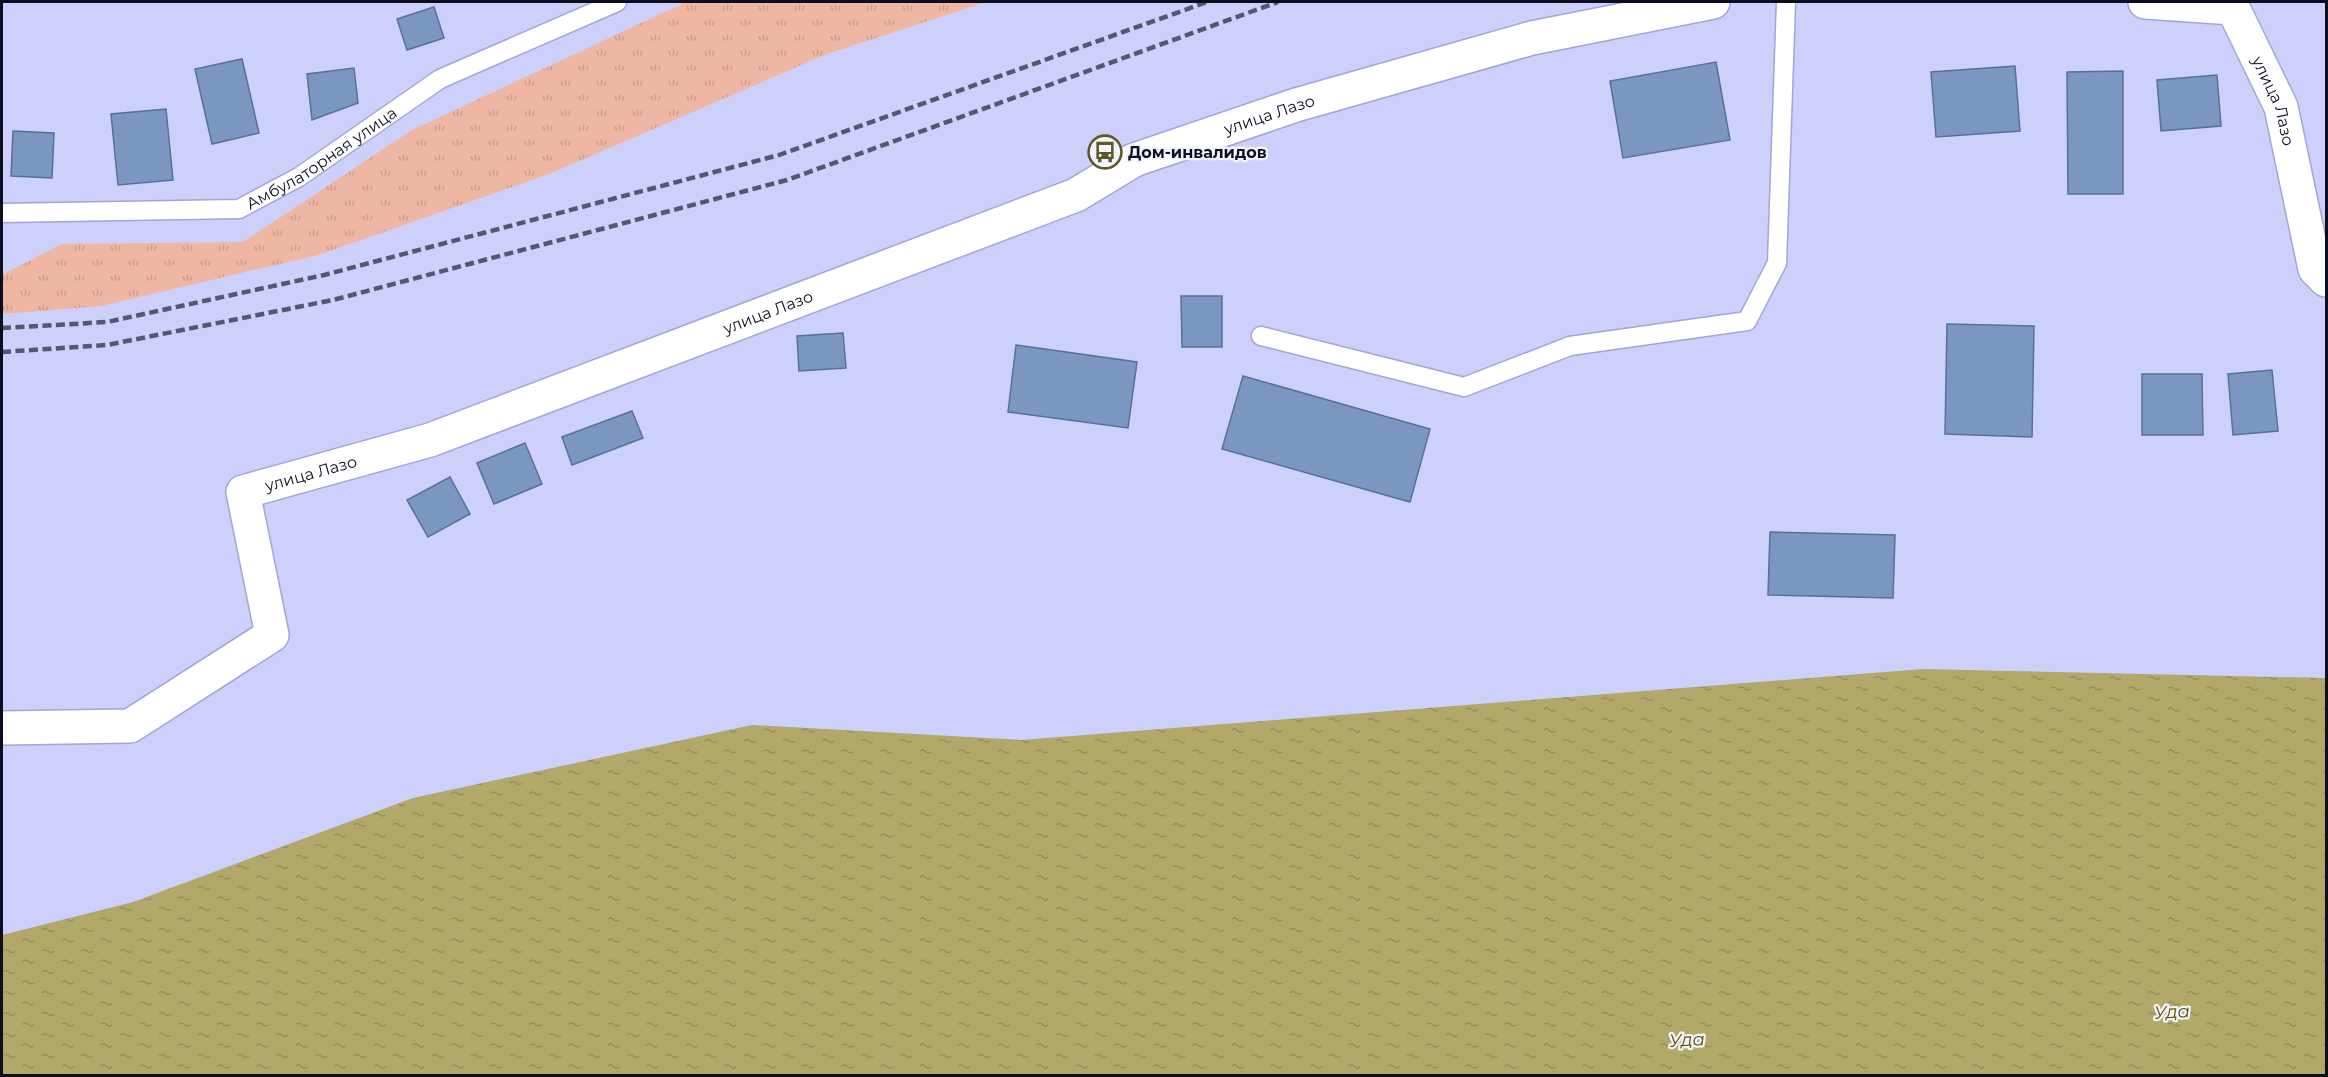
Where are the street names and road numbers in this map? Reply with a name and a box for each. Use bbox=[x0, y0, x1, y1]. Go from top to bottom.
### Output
street label: улица Лазо bbox=[2248, 52, 2298, 147]
street label: улица Лазо bbox=[1220, 91, 1317, 139]
street label: Амбулаторная улица bbox=[243, 103, 400, 213]
street label: улица Лазо bbox=[719, 286, 816, 338]
street label: улица Лазо bbox=[262, 451, 359, 495]

